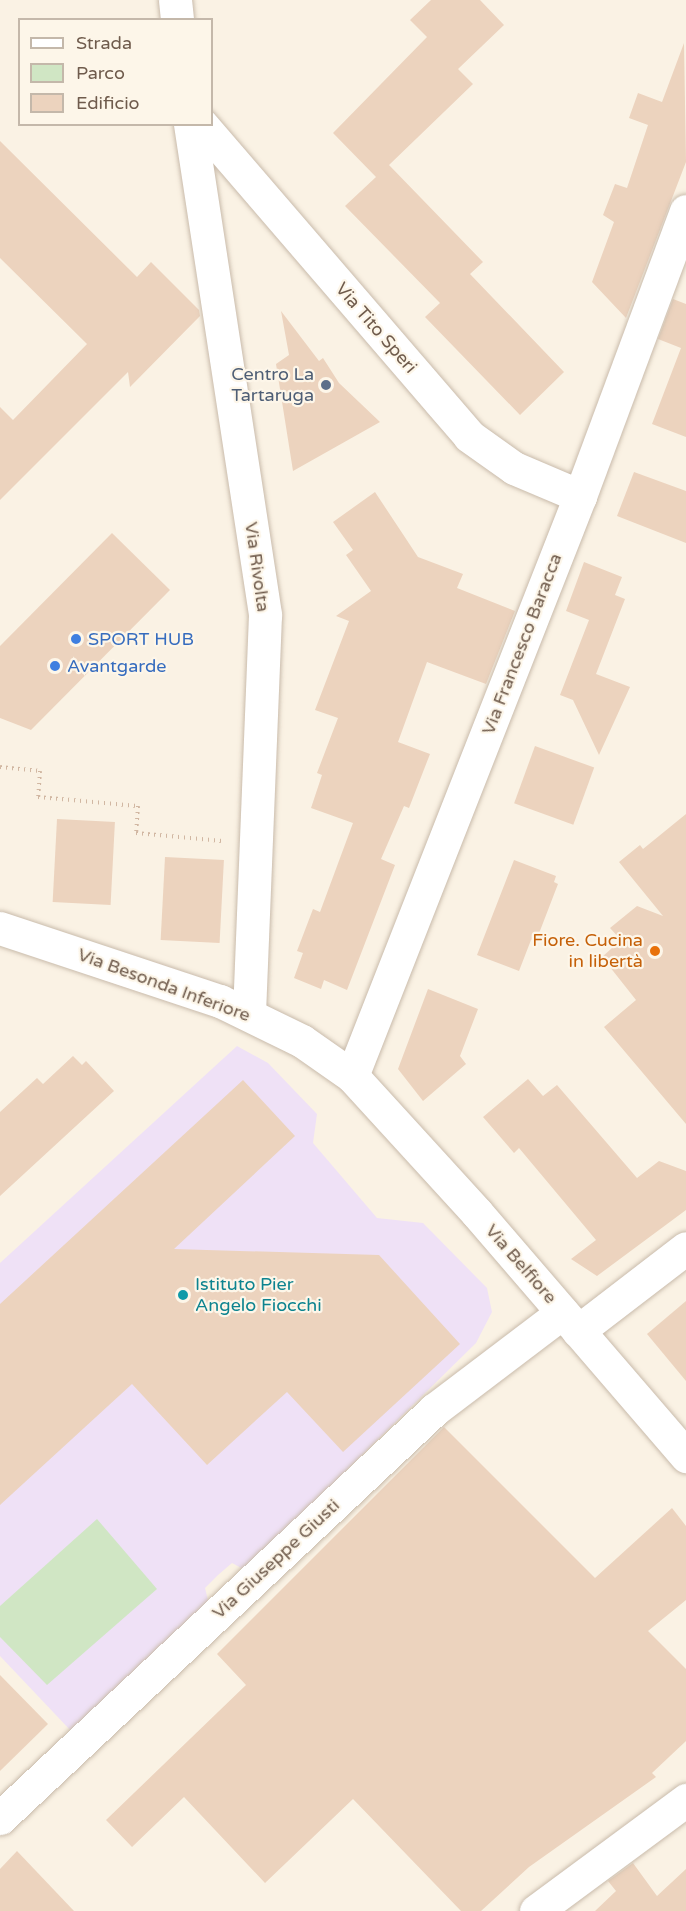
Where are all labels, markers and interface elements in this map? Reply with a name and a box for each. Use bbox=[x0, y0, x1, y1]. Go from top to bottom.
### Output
legend bbox=[18, 18, 213, 126]
text: Strada bbox=[76, 32, 132, 54]
text: Parco bbox=[76, 62, 125, 84]
text: Edificio bbox=[76, 92, 140, 114]
street label: Via Tito Speri bbox=[331, 278, 421, 378]
place label: Centro La Tartaruga bbox=[231, 364, 314, 406]
marker: Centro La Tartaruga bbox=[319, 378, 333, 392]
street label: Via Rivolta bbox=[240, 521, 274, 613]
street label: Via Francesco Baracca bbox=[477, 550, 567, 738]
place label: SPORT HUB bbox=[88, 628, 194, 650]
marker: SPORT HUB bbox=[69, 632, 83, 646]
place label: Avantgarde bbox=[67, 655, 166, 677]
marker: Avantgarde bbox=[48, 659, 62, 673]
place label: Fiore. Cucina in libertà bbox=[532, 930, 643, 972]
street label: Via Besonda Inferiore bbox=[75, 944, 253, 1026]
marker: Fiore. Cucina in libertà bbox=[648, 944, 662, 958]
street label: Via Belfiore bbox=[481, 1220, 561, 1308]
place label: Istituto Pier Angelo Fiocchi bbox=[195, 1274, 322, 1316]
marker: Istituto Pier Angelo Fiocchi bbox=[176, 1288, 190, 1302]
street label: Via Giuseppe Giusti bbox=[208, 1494, 344, 1624]

